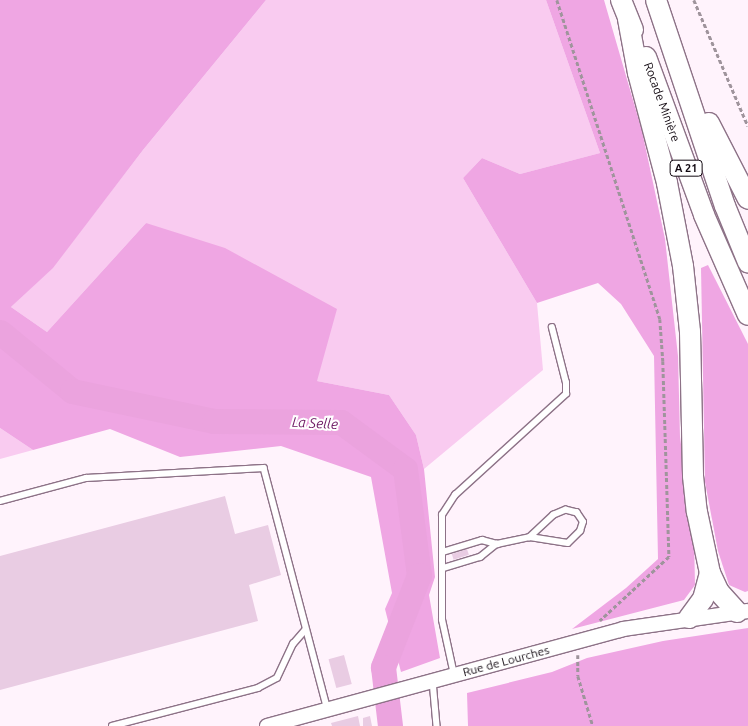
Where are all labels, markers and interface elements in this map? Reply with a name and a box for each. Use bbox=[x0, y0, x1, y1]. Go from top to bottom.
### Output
street label: Rocade Minière bbox=[641, 60, 683, 144]
road number: A 21 bbox=[668, 160, 704, 177]
water label: La Selle bbox=[292, 413, 338, 433]
street label: Rue de Lourches bbox=[461, 643, 551, 679]

